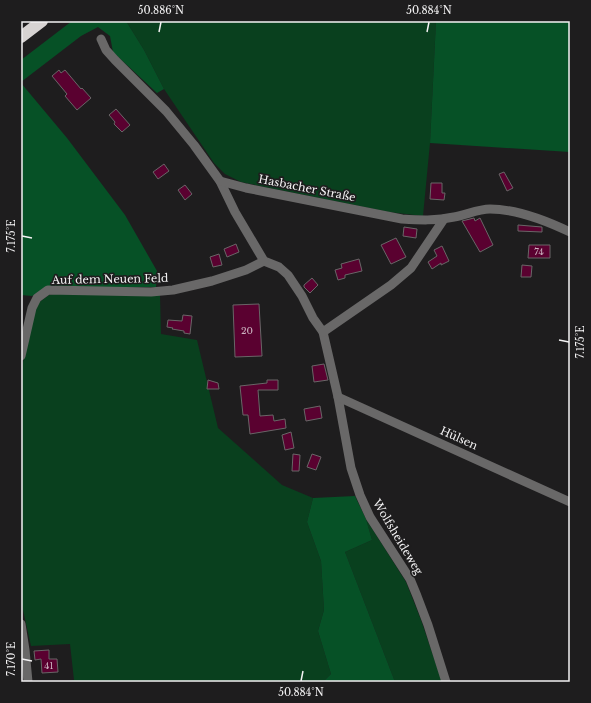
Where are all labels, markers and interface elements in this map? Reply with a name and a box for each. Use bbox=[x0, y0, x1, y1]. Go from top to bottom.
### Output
text: 50.886°N bbox=[138, 4, 184, 17]
text: 50.884°N bbox=[406, 4, 452, 17]
street label: Hasbacher Straße bbox=[257, 172, 357, 204]
text: 7.175°E bbox=[5, 220, 18, 252]
house number: 74 bbox=[534, 246, 544, 257]
street label: Auf dem Neuen Feld bbox=[51, 271, 169, 287]
house number: 20 bbox=[241, 325, 253, 336]
text: 7.175°E bbox=[574, 326, 587, 358]
street label: Hülsen bbox=[438, 424, 480, 453]
street label: Wolfsheideweg bbox=[369, 496, 426, 578]
text: 7.170°E bbox=[5, 642, 18, 676]
house number: 41 bbox=[44, 660, 54, 671]
text: 50.884°N bbox=[278, 686, 324, 699]

